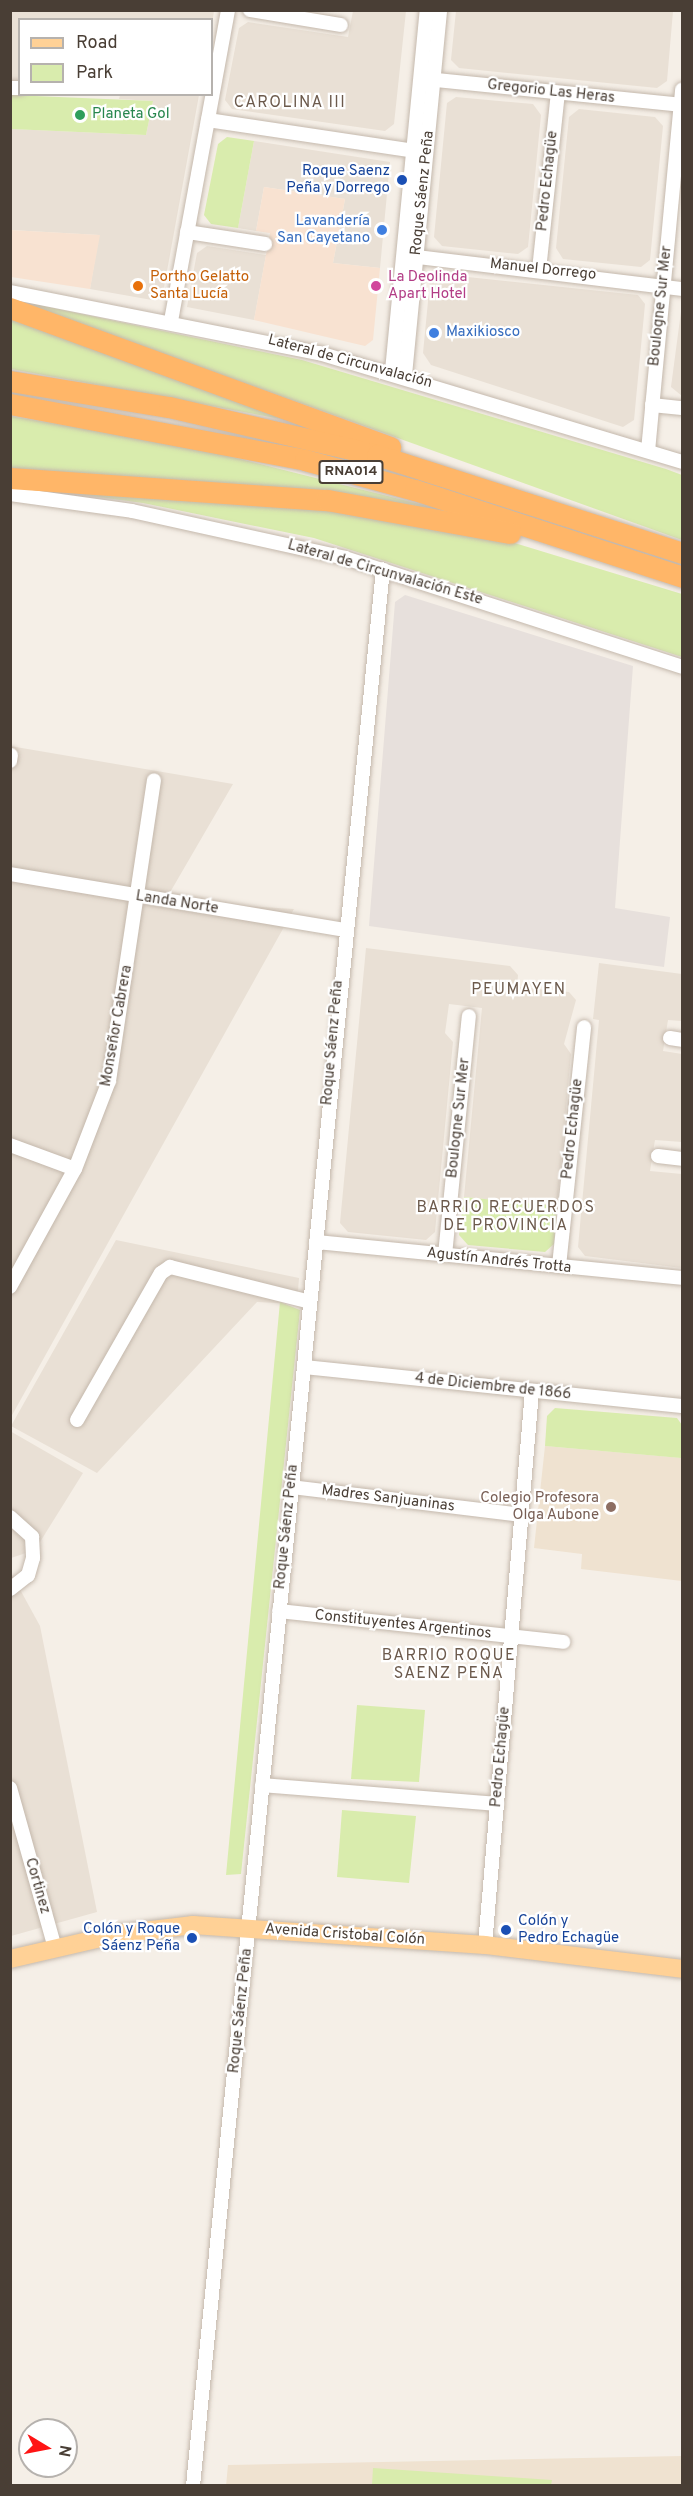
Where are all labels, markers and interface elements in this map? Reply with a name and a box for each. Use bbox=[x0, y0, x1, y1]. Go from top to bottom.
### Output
legend bbox=[18, 18, 213, 96]
text: Road bbox=[76, 32, 118, 55]
text: Park bbox=[76, 62, 113, 85]
street label: Gregorio Las Heras bbox=[486, 76, 616, 108]
district label: CAROLINA III bbox=[233, 93, 347, 113]
place label: Planeta Gol bbox=[92, 106, 170, 124]
marker: Planeta Gol bbox=[73, 108, 87, 122]
street label: Roque Sáenz Peña bbox=[408, 130, 438, 256]
street label: Pedro Echagüe bbox=[534, 130, 562, 232]
place label: Roque Saenz Peña y Dorrego bbox=[286, 162, 390, 197]
marker: Roque Saenz Peña y Dorrego bbox=[395, 173, 409, 187]
place label: Lavandería San Cayetano bbox=[277, 212, 370, 247]
marker: Lavandería San Cayetano bbox=[375, 223, 389, 237]
street label: Boulogne Sur Mer bbox=[646, 245, 676, 367]
street label: Manuel Dorrego bbox=[489, 255, 597, 285]
place label: Portho Gelatto Santa Lucía bbox=[150, 268, 249, 303]
place label: La Deolinda Apart Hotel bbox=[388, 268, 467, 303]
marker: Portho Gelatto Santa Lucía bbox=[131, 279, 145, 293]
marker: La Deolinda Apart Hotel bbox=[369, 279, 383, 293]
place label: Maxikiosco bbox=[446, 324, 520, 342]
marker: Maxikiosco bbox=[427, 326, 441, 340]
street label: Lateral de Circunvalación bbox=[266, 331, 434, 393]
road number: RNA014 bbox=[318, 461, 384, 483]
street label: Lateral de Circunvalación Este bbox=[285, 536, 485, 610]
street label: Landa Norte bbox=[134, 888, 220, 918]
street label: Monseñor Cabrera bbox=[97, 964, 137, 1088]
street label: Roque Sáenz Peña bbox=[319, 980, 347, 1106]
district label: PEUMAYEN bbox=[471, 980, 567, 1000]
street label: Boulogne Sur Mer bbox=[444, 1057, 474, 1179]
street label: Pedro Echagüe bbox=[559, 1078, 587, 1180]
district label: BARRIO RECUERDOS DE PROVINCIA bbox=[416, 1198, 596, 1236]
street label: Agustín Andrés Trotta bbox=[425, 1244, 573, 1278]
street label: 4 de Diciembre de 1866 bbox=[414, 1370, 572, 1404]
street label: Roque Sáenz Peña bbox=[272, 1464, 302, 1590]
street label: Madres Sanjuaninas bbox=[320, 1482, 456, 1516]
place label: Colegio Profesora Olga Aubone bbox=[480, 1489, 599, 1524]
marker: Colegio Profesora Olga Aubone bbox=[604, 1500, 618, 1514]
street label: Constituyentes Argentinos bbox=[313, 1607, 493, 1643]
district label: BARRIO ROQUE SAENZ PEÑA bbox=[382, 1646, 516, 1684]
street label: Pedro Echagüe bbox=[488, 1706, 514, 1808]
street label: Cortinez bbox=[20, 1856, 54, 1916]
place label: Colón y Pedro Echagüe bbox=[518, 1912, 619, 1947]
place label: Colón y Roque Sáenz Peña bbox=[83, 1920, 180, 1955]
street label: Avenida Cristobal Colón bbox=[264, 1920, 426, 1950]
marker: Colón y Pedro Echagüe bbox=[499, 1923, 513, 1937]
marker: Colón y Roque Sáenz Peña bbox=[185, 1931, 199, 1945]
street label: Roque Sáenz Peña bbox=[226, 1948, 256, 2074]
north arrow bbox=[18, 2418, 78, 2478]
text: N bbox=[53, 2443, 75, 2458]

